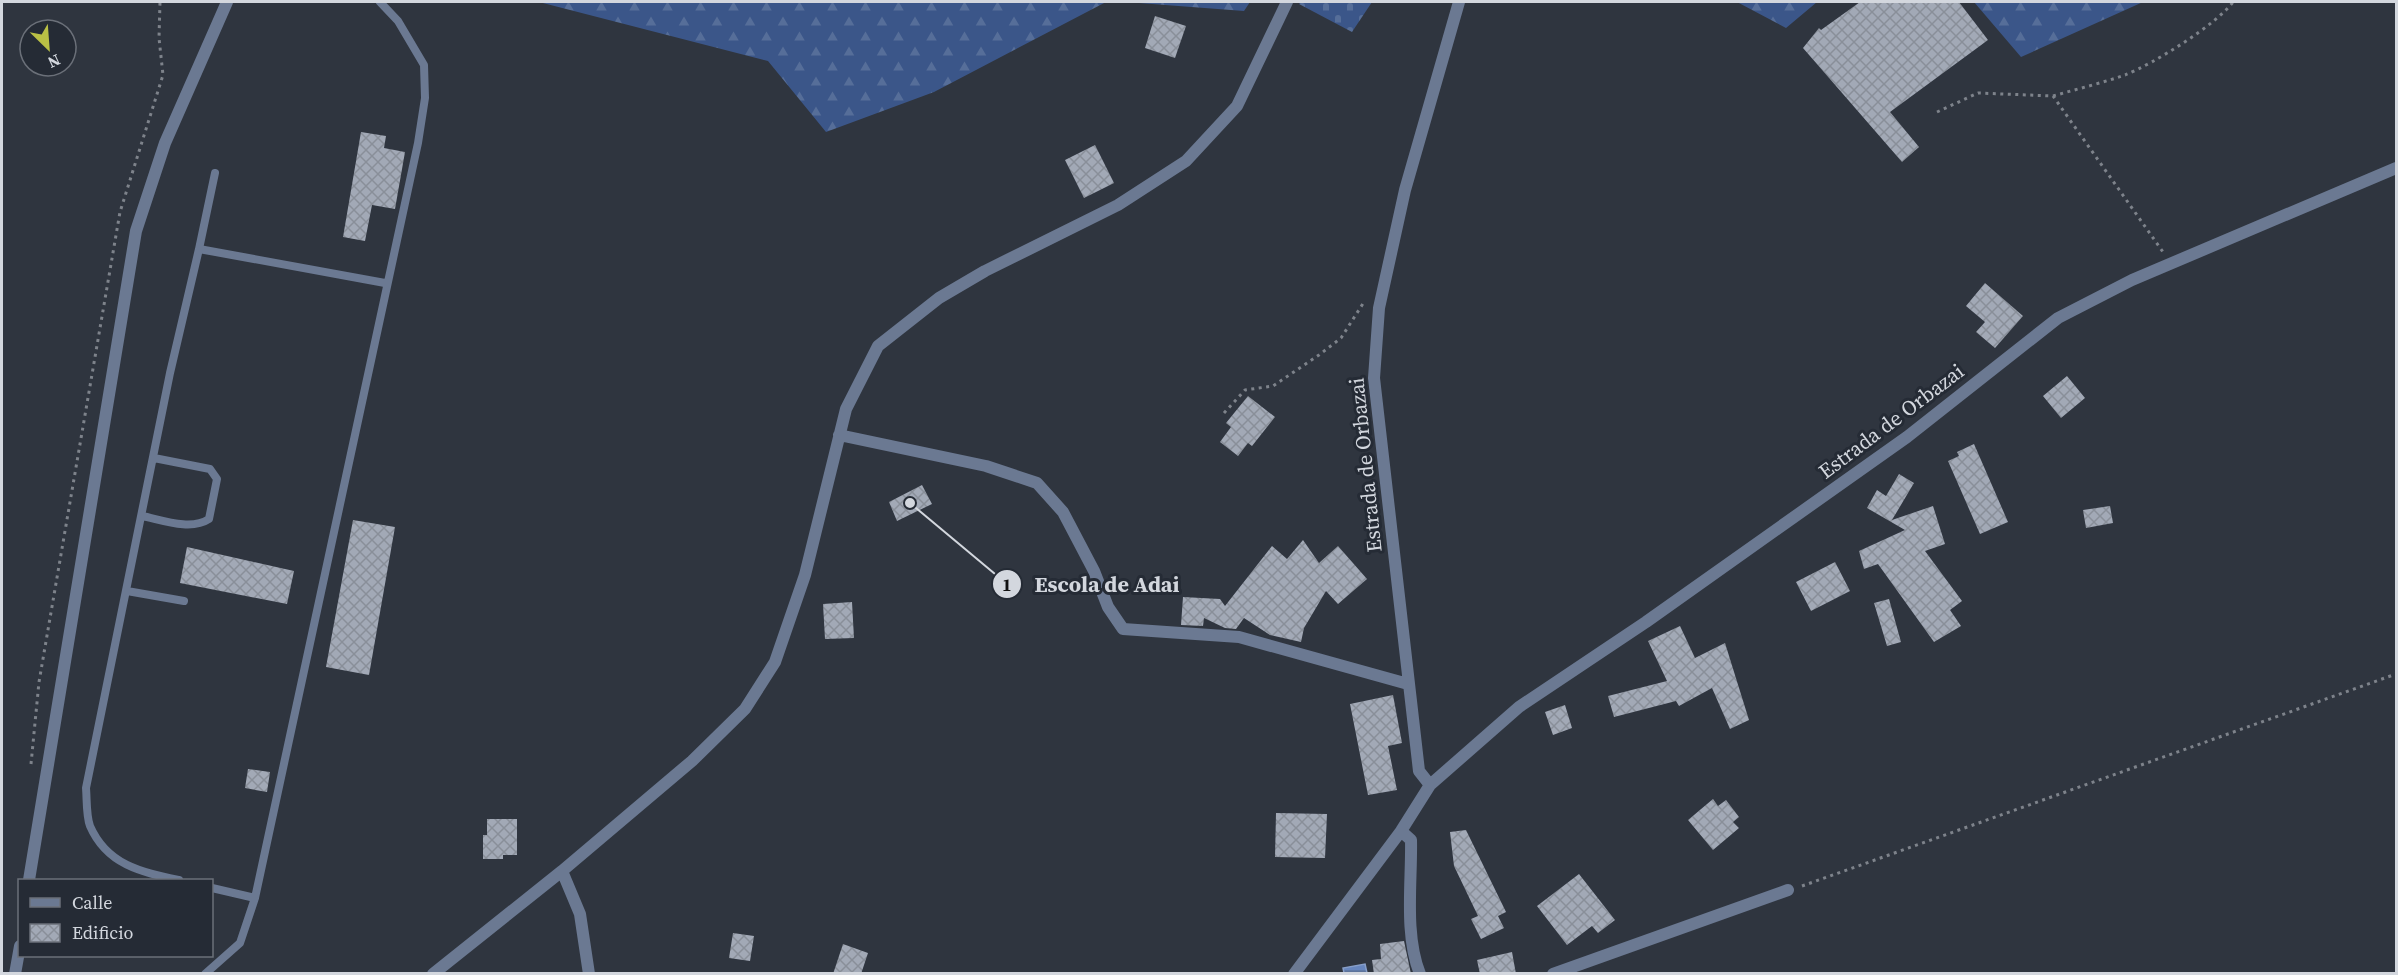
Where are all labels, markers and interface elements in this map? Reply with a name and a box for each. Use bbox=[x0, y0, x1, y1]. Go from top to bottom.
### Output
north arrow bbox=[18, 18, 78, 78]
text: N bbox=[44, 49, 64, 74]
street label: Estrada de Orbazai bbox=[1812, 357, 1970, 485]
street label: Estrada de Orbazai bbox=[1341, 376, 1389, 554]
callout: Escola de Adai bbox=[992, 564, 1191, 604]
text: Escola de Adai bbox=[1034, 569, 1180, 599]
text: 1 bbox=[1002, 572, 1012, 597]
legend bbox=[18, 879, 213, 957]
text: Calle bbox=[72, 890, 112, 915]
text: Edificio bbox=[72, 920, 133, 945]

